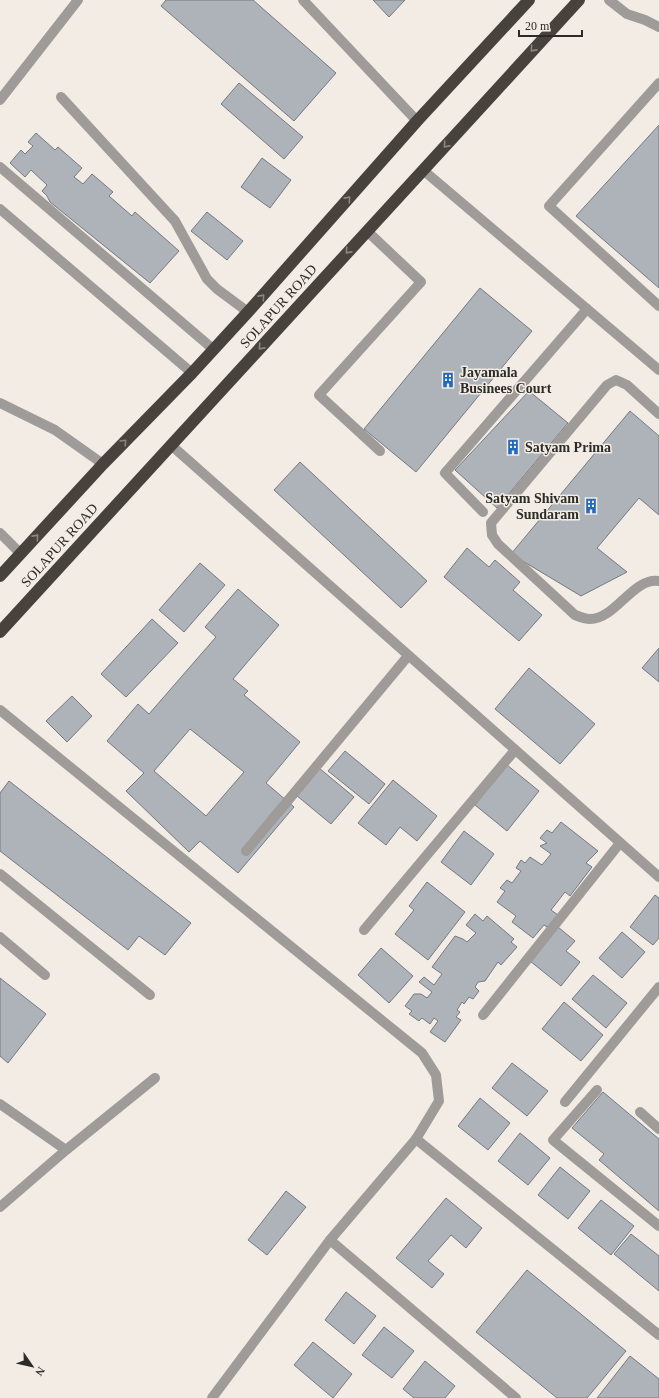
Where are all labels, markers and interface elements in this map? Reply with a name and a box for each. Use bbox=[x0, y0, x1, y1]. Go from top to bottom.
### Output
scale bar bbox=[519, 12, 582, 38]
text: 20 m bbox=[525, 19, 550, 33]
one-way arrow bbox=[531, 45, 538, 52]
one-way arrow bbox=[443, 140, 450, 148]
one-way arrow bbox=[343, 196, 350, 204]
one-way arrow bbox=[346, 247, 353, 254]
street label: SOLAPUR ROAD bbox=[237, 262, 320, 351]
one-way arrow bbox=[257, 294, 264, 301]
one-way arrow bbox=[258, 342, 265, 350]
place label: Jayamala Businees Court bbox=[460, 365, 552, 396]
building icon: Jayamala Businees Court bbox=[439, 371, 457, 389]
building icon: Satyam Prima bbox=[504, 438, 522, 456]
one-way arrow bbox=[119, 439, 127, 447]
place label: Satyam Prima bbox=[525, 440, 611, 455]
place label: Satyam Shivam Sundaram bbox=[485, 491, 579, 522]
building icon: Satyam Shivam Sundaram bbox=[582, 497, 600, 515]
street label: SOLAPUR ROAD bbox=[18, 501, 101, 590]
one-way arrow bbox=[31, 534, 39, 542]
north arrow bbox=[12, 1346, 52, 1386]
text: N bbox=[33, 1365, 47, 1378]

